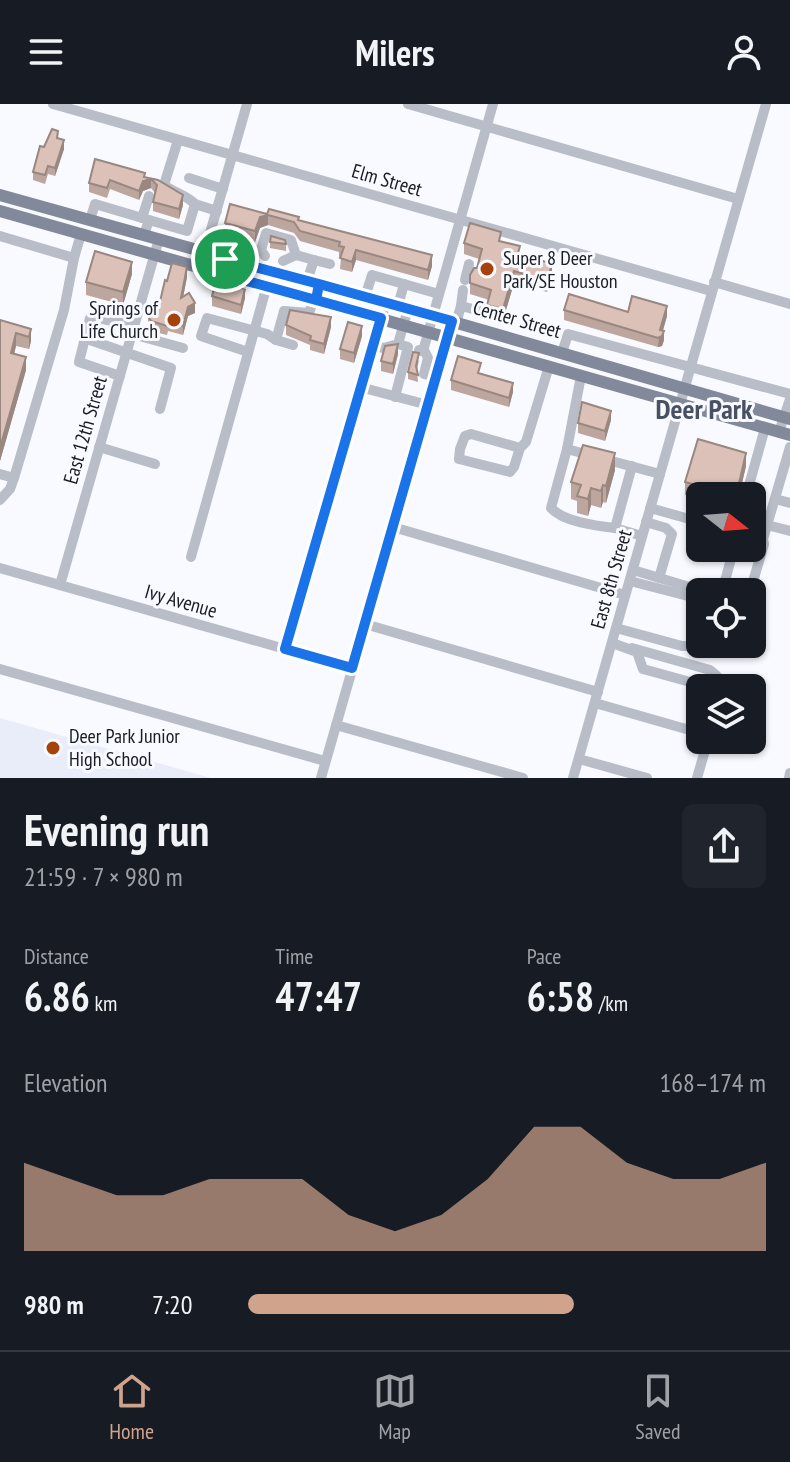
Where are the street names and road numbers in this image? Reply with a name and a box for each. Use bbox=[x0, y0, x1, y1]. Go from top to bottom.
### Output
street label: Elm Street bbox=[349, 158, 426, 203]
street label: Center Street bbox=[470, 294, 564, 344]
street label: East 12th Street bbox=[57, 373, 113, 487]
street label: East 8th Street bbox=[584, 526, 638, 632]
street label: Ivy Avenue bbox=[142, 578, 220, 624]

